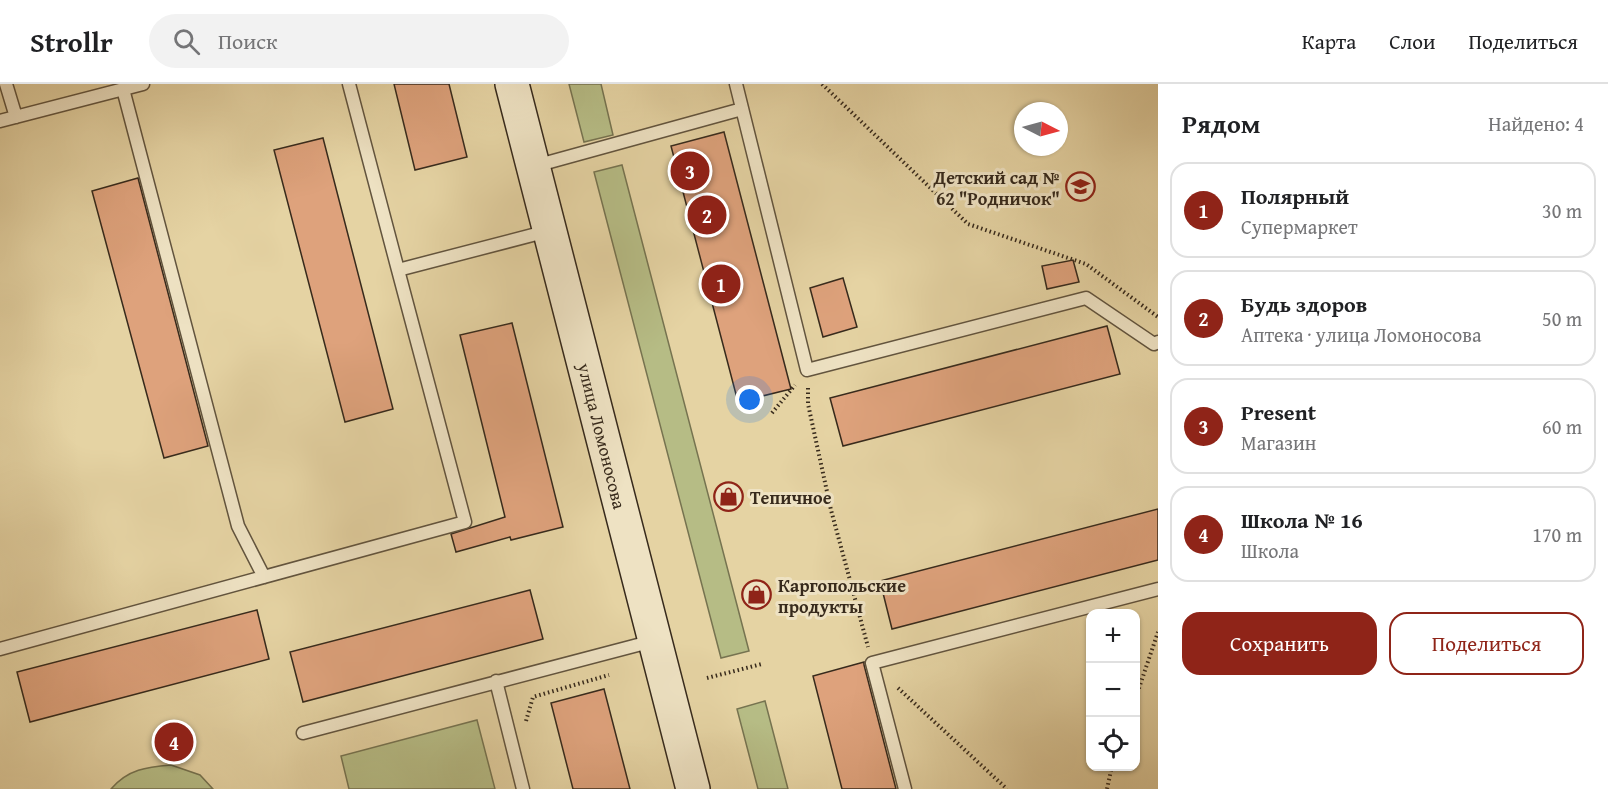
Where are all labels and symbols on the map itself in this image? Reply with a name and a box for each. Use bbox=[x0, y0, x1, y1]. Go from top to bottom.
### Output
north arrow bbox=[1014, 102, 1068, 156]
pin: 3 bbox=[670, 148, 710, 194]
place label: Детский сад № 62 "Родничок" bbox=[933, 164, 1060, 212]
school or university icon: Детский сад № 62 "Родничок" bbox=[1065, 171, 1097, 203]
pin: 2 bbox=[688, 192, 726, 238]
pin: 1 bbox=[702, 262, 740, 306]
street label: улица Ломоносова bbox=[571, 359, 633, 512]
your location bbox=[735, 385, 764, 414]
shop icon: Тепичное bbox=[713, 481, 745, 513]
place label: Тепичное bbox=[750, 484, 832, 511]
place label: Каргопольские продукты bbox=[778, 572, 906, 620]
shop icon: Каргопольские продукты bbox=[741, 579, 773, 611]
pin: 4 bbox=[154, 720, 194, 764]

